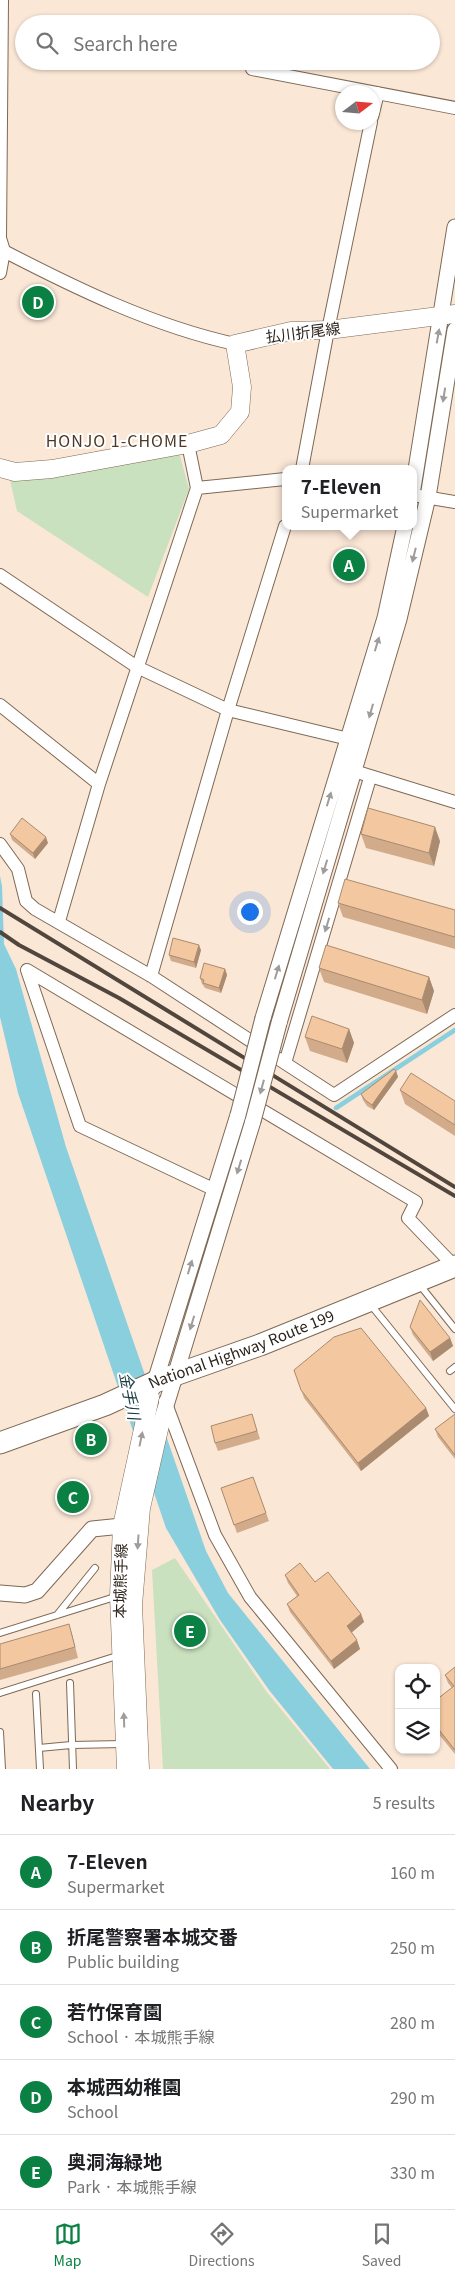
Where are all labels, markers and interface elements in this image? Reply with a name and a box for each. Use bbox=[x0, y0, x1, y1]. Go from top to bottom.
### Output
search box bbox=[15, 15, 440, 70]
icon: search bbox=[33, 29, 61, 57]
text: Search here bbox=[73, 29, 177, 56]
north arrow bbox=[335, 85, 380, 130]
pin: D bbox=[22, 283, 54, 321]
street label: 払川折尾線 bbox=[264, 317, 341, 347]
one-way arrow bbox=[435, 328, 443, 344]
one-way arrow bbox=[440, 388, 448, 404]
district label: HONJO 1-CHOME bbox=[46, 428, 188, 452]
popup bbox=[282, 465, 417, 530]
text: 7-Eleven bbox=[301, 472, 381, 499]
text: Supermarket bbox=[301, 499, 398, 523]
pin: A bbox=[333, 546, 365, 584]
one-way arrow bbox=[410, 547, 418, 562]
one-way arrow bbox=[373, 636, 381, 651]
one-way arrow bbox=[367, 704, 375, 719]
one-way arrow bbox=[325, 792, 333, 807]
one-way arrow bbox=[321, 860, 329, 875]
your location bbox=[237, 899, 263, 925]
one-way arrow bbox=[322, 918, 330, 933]
one-way arrow bbox=[274, 964, 281, 979]
one-way arrow bbox=[258, 1080, 266, 1095]
one-way arrow bbox=[234, 1160, 242, 1175]
one-way arrow bbox=[187, 1259, 194, 1274]
street label: National Highway Route 199 bbox=[144, 1304, 337, 1393]
one-way arrow bbox=[187, 1316, 195, 1331]
water label: 金手川 bbox=[115, 1370, 148, 1424]
pin: B bbox=[75, 1420, 107, 1458]
one-way arrow bbox=[137, 1432, 145, 1447]
pin: C bbox=[57, 1478, 89, 1516]
one-way arrow bbox=[133, 1534, 141, 1550]
street label: 本城熊手線 bbox=[108, 1543, 131, 1619]
pin: E bbox=[174, 1612, 206, 1650]
map controls bbox=[395, 1664, 440, 1754]
button: locate bbox=[395, 1664, 440, 1709]
button: layers bbox=[395, 1709, 440, 1754]
one-way arrow bbox=[119, 1712, 127, 1728]
text: Nearby bbox=[20, 1787, 94, 1817]
text: 5 results bbox=[373, 1790, 435, 1814]
text: 7-Eleven bbox=[67, 1847, 148, 1874]
text: A bbox=[31, 1860, 41, 1884]
text: 160 m bbox=[390, 1860, 435, 1884]
text: Supermarket bbox=[67, 1874, 164, 1898]
text: 折尾警察署本城交番 bbox=[67, 1922, 238, 1949]
text: B bbox=[31, 1935, 41, 1959]
text: 250 m bbox=[390, 1935, 435, 1959]
text: Public building bbox=[67, 1949, 179, 1973]
text: 若竹保育園 bbox=[67, 1997, 162, 2024]
text: C bbox=[31, 2010, 41, 2034]
text: 280 m bbox=[390, 2010, 435, 2034]
text: School · 本城熊手線 bbox=[67, 2024, 215, 2048]
text: 本城西幼稚園 bbox=[67, 2072, 181, 2099]
text: D bbox=[30, 2085, 42, 2109]
text: 290 m bbox=[390, 2085, 435, 2109]
text: School bbox=[67, 2099, 118, 2123]
text: 奥洞海緑地 bbox=[67, 2147, 162, 2174]
text: E bbox=[31, 2160, 41, 2184]
text: 330 m bbox=[390, 2160, 435, 2184]
text: Park · 本城熊手線 bbox=[67, 2174, 197, 2198]
tab: Map bbox=[54, 2220, 82, 2270]
tab: Directions bbox=[189, 2220, 255, 2270]
tab: Saved bbox=[362, 2220, 401, 2270]

